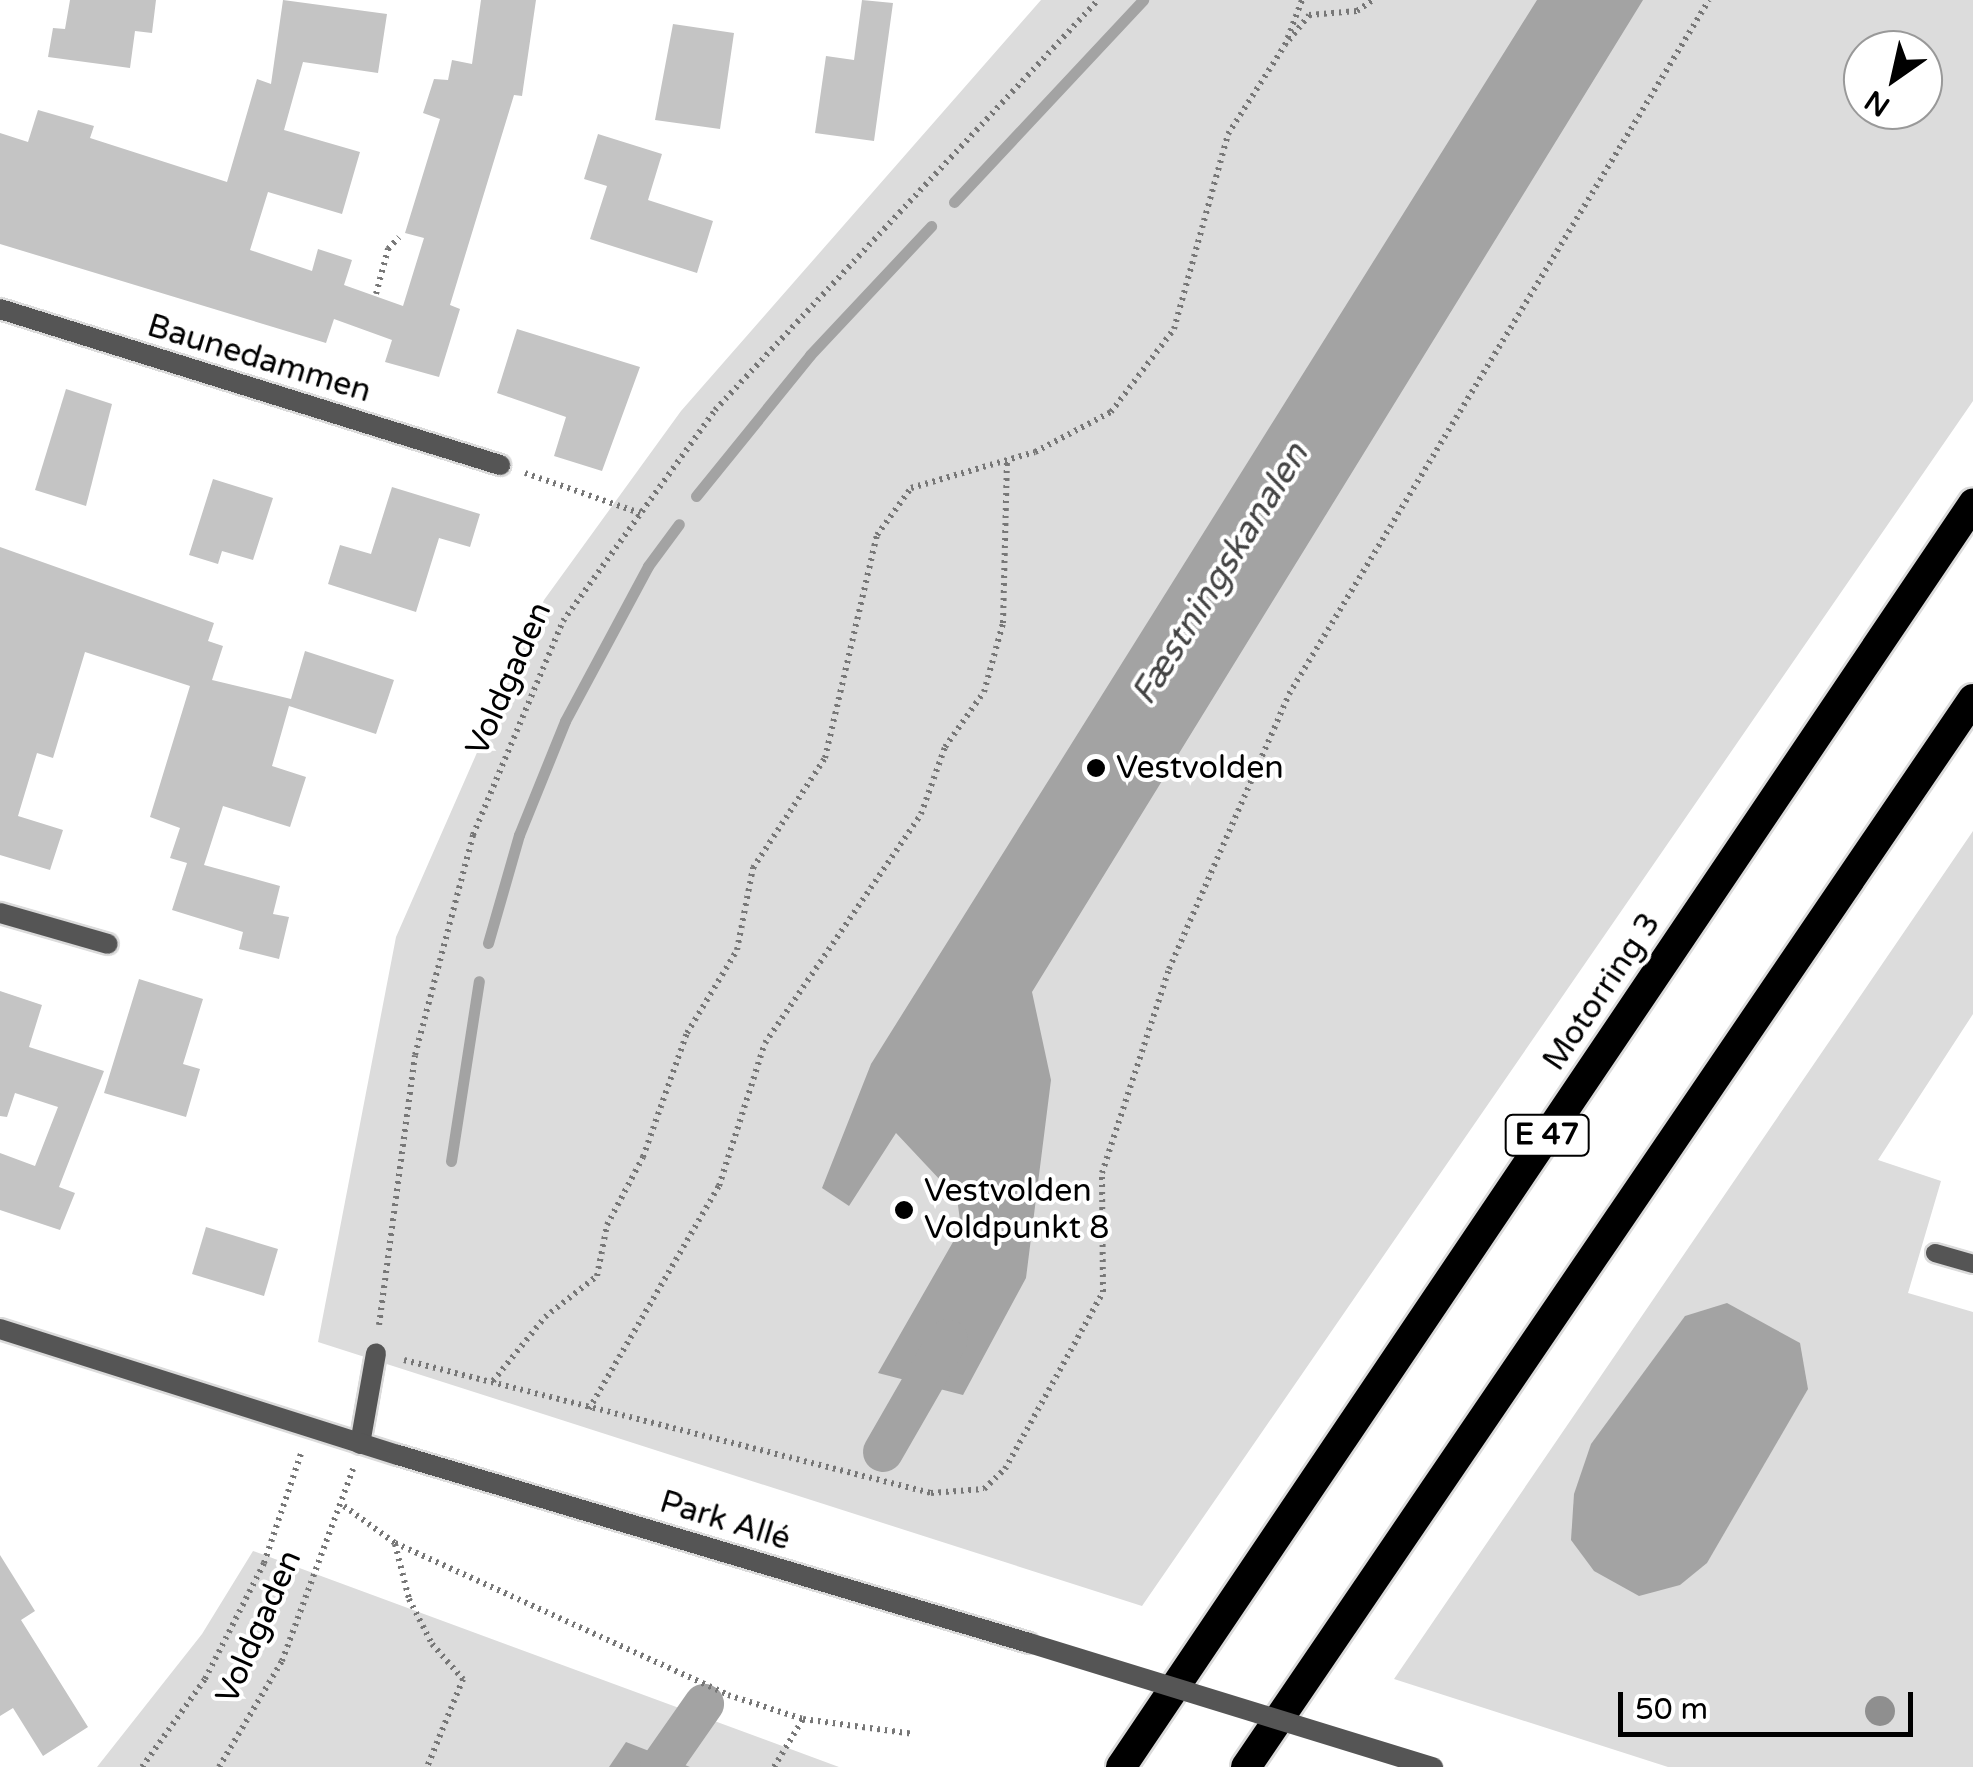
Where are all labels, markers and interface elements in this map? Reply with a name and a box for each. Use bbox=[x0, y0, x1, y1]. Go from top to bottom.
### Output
north arrow bbox=[1843, 30, 1943, 130]
text: N bbox=[1859, 83, 1896, 124]
street label: Baunedammen bbox=[143, 307, 375, 411]
water label: Fæstningskanalen bbox=[1123, 436, 1317, 712]
street label: Voldgaden bbox=[458, 596, 560, 762]
place label: Vestvolden bbox=[1116, 749, 1284, 787]
marker: Vestvolden bbox=[1085, 757, 1107, 779]
street label: Motorring 3 bbox=[1535, 906, 1669, 1078]
road number: E 47 bbox=[1504, 1110, 1590, 1160]
place label: Vestvolden Voldpunkt 8 bbox=[924, 1173, 1109, 1248]
marker: Vestvolden Voldpunkt 8 bbox=[893, 1199, 915, 1221]
street label: Park Allé bbox=[655, 1483, 795, 1559]
street label: Voldgaden bbox=[208, 1544, 310, 1710]
scale bar bbox=[1623, 1672, 1918, 1734]
text: 50 m bbox=[1635, 1691, 1708, 1728]

